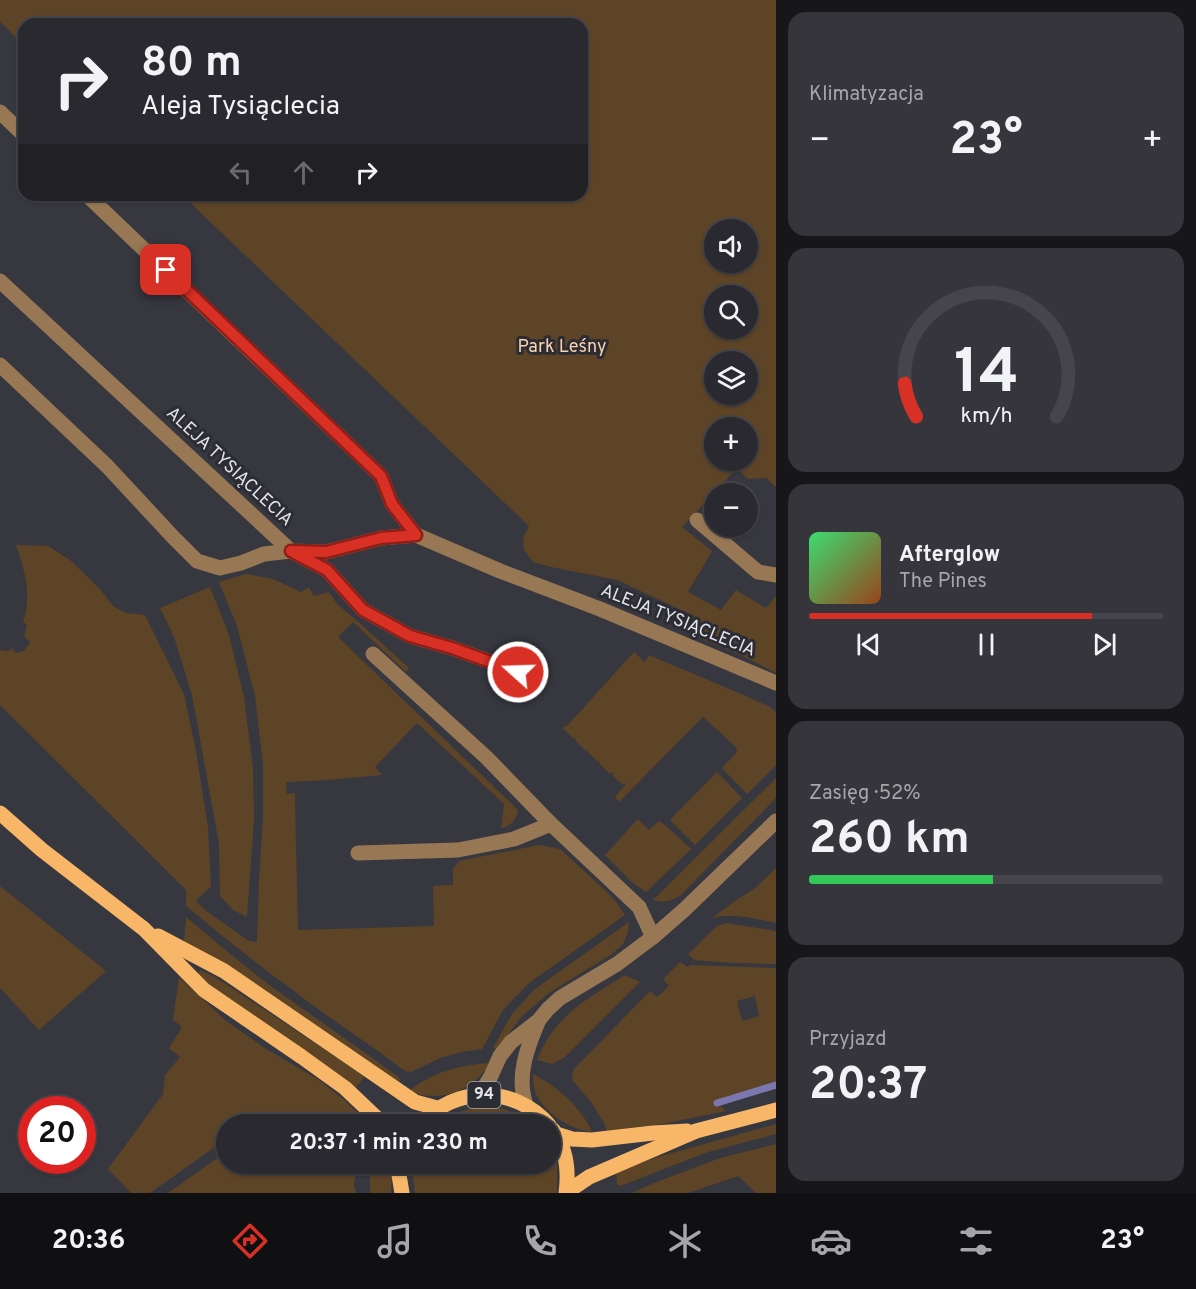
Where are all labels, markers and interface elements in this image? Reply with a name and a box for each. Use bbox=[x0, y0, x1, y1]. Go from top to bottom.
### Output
text: 80 m bbox=[141, 38, 242, 91]
icon: right bbox=[42, 42, 120, 120]
text: Klimatyzacja bbox=[809, 82, 924, 108]
text: Aleja Tysiąclecia bbox=[141, 90, 340, 124]
text: 23° bbox=[949, 113, 1023, 170]
text: − bbox=[809, 121, 830, 163]
text: + bbox=[1142, 121, 1163, 163]
icon: left bbox=[224, 156, 257, 189]
icon: ahead bbox=[287, 156, 320, 189]
icon: right bbox=[350, 156, 383, 189]
map controls bbox=[704, 219, 758, 537]
button: sound bbox=[704, 219, 758, 273]
pin bbox=[140, 244, 191, 295]
icon: arrive bbox=[149, 253, 182, 286]
button: search bbox=[704, 285, 758, 339]
park label: Park Leśny bbox=[517, 336, 607, 359]
text: 14 bbox=[953, 336, 1019, 415]
button: layers bbox=[704, 351, 758, 405]
street label: ALEJA TYSIĄCLECIA bbox=[161, 402, 297, 532]
text: km/h bbox=[960, 404, 1012, 431]
button: + bbox=[704, 417, 758, 471]
button: − bbox=[704, 483, 758, 537]
text: Afterglow bbox=[899, 542, 1000, 569]
text: The Pines bbox=[899, 569, 987, 595]
street label: ALEJA TYSIĄCLECIA bbox=[597, 579, 759, 663]
icon: previous bbox=[852, 628, 885, 661]
icon: pause bbox=[970, 628, 1003, 661]
icon: next bbox=[1088, 628, 1121, 661]
position arrow bbox=[486, 640, 550, 704]
text: Zasięg · 52% bbox=[809, 781, 921, 807]
text: 260 km bbox=[809, 812, 970, 869]
text: Przyjazd bbox=[809, 1027, 886, 1053]
text: 20:37 bbox=[809, 1058, 927, 1115]
road number: 94 bbox=[468, 1082, 500, 1108]
speed limit sign: 20 bbox=[18, 1096, 96, 1174]
text: 20:37 · 1 min · 230 m bbox=[289, 1130, 488, 1157]
icon: directions bbox=[229, 1220, 271, 1262]
icon: music bbox=[374, 1220, 416, 1262]
icon: phone bbox=[519, 1220, 561, 1262]
icon: climate bbox=[664, 1220, 706, 1262]
icon: car bbox=[810, 1220, 852, 1262]
icon: filters bbox=[955, 1220, 997, 1262]
text: 20:36 bbox=[52, 1224, 125, 1258]
text: 23° bbox=[1100, 1224, 1144, 1258]

